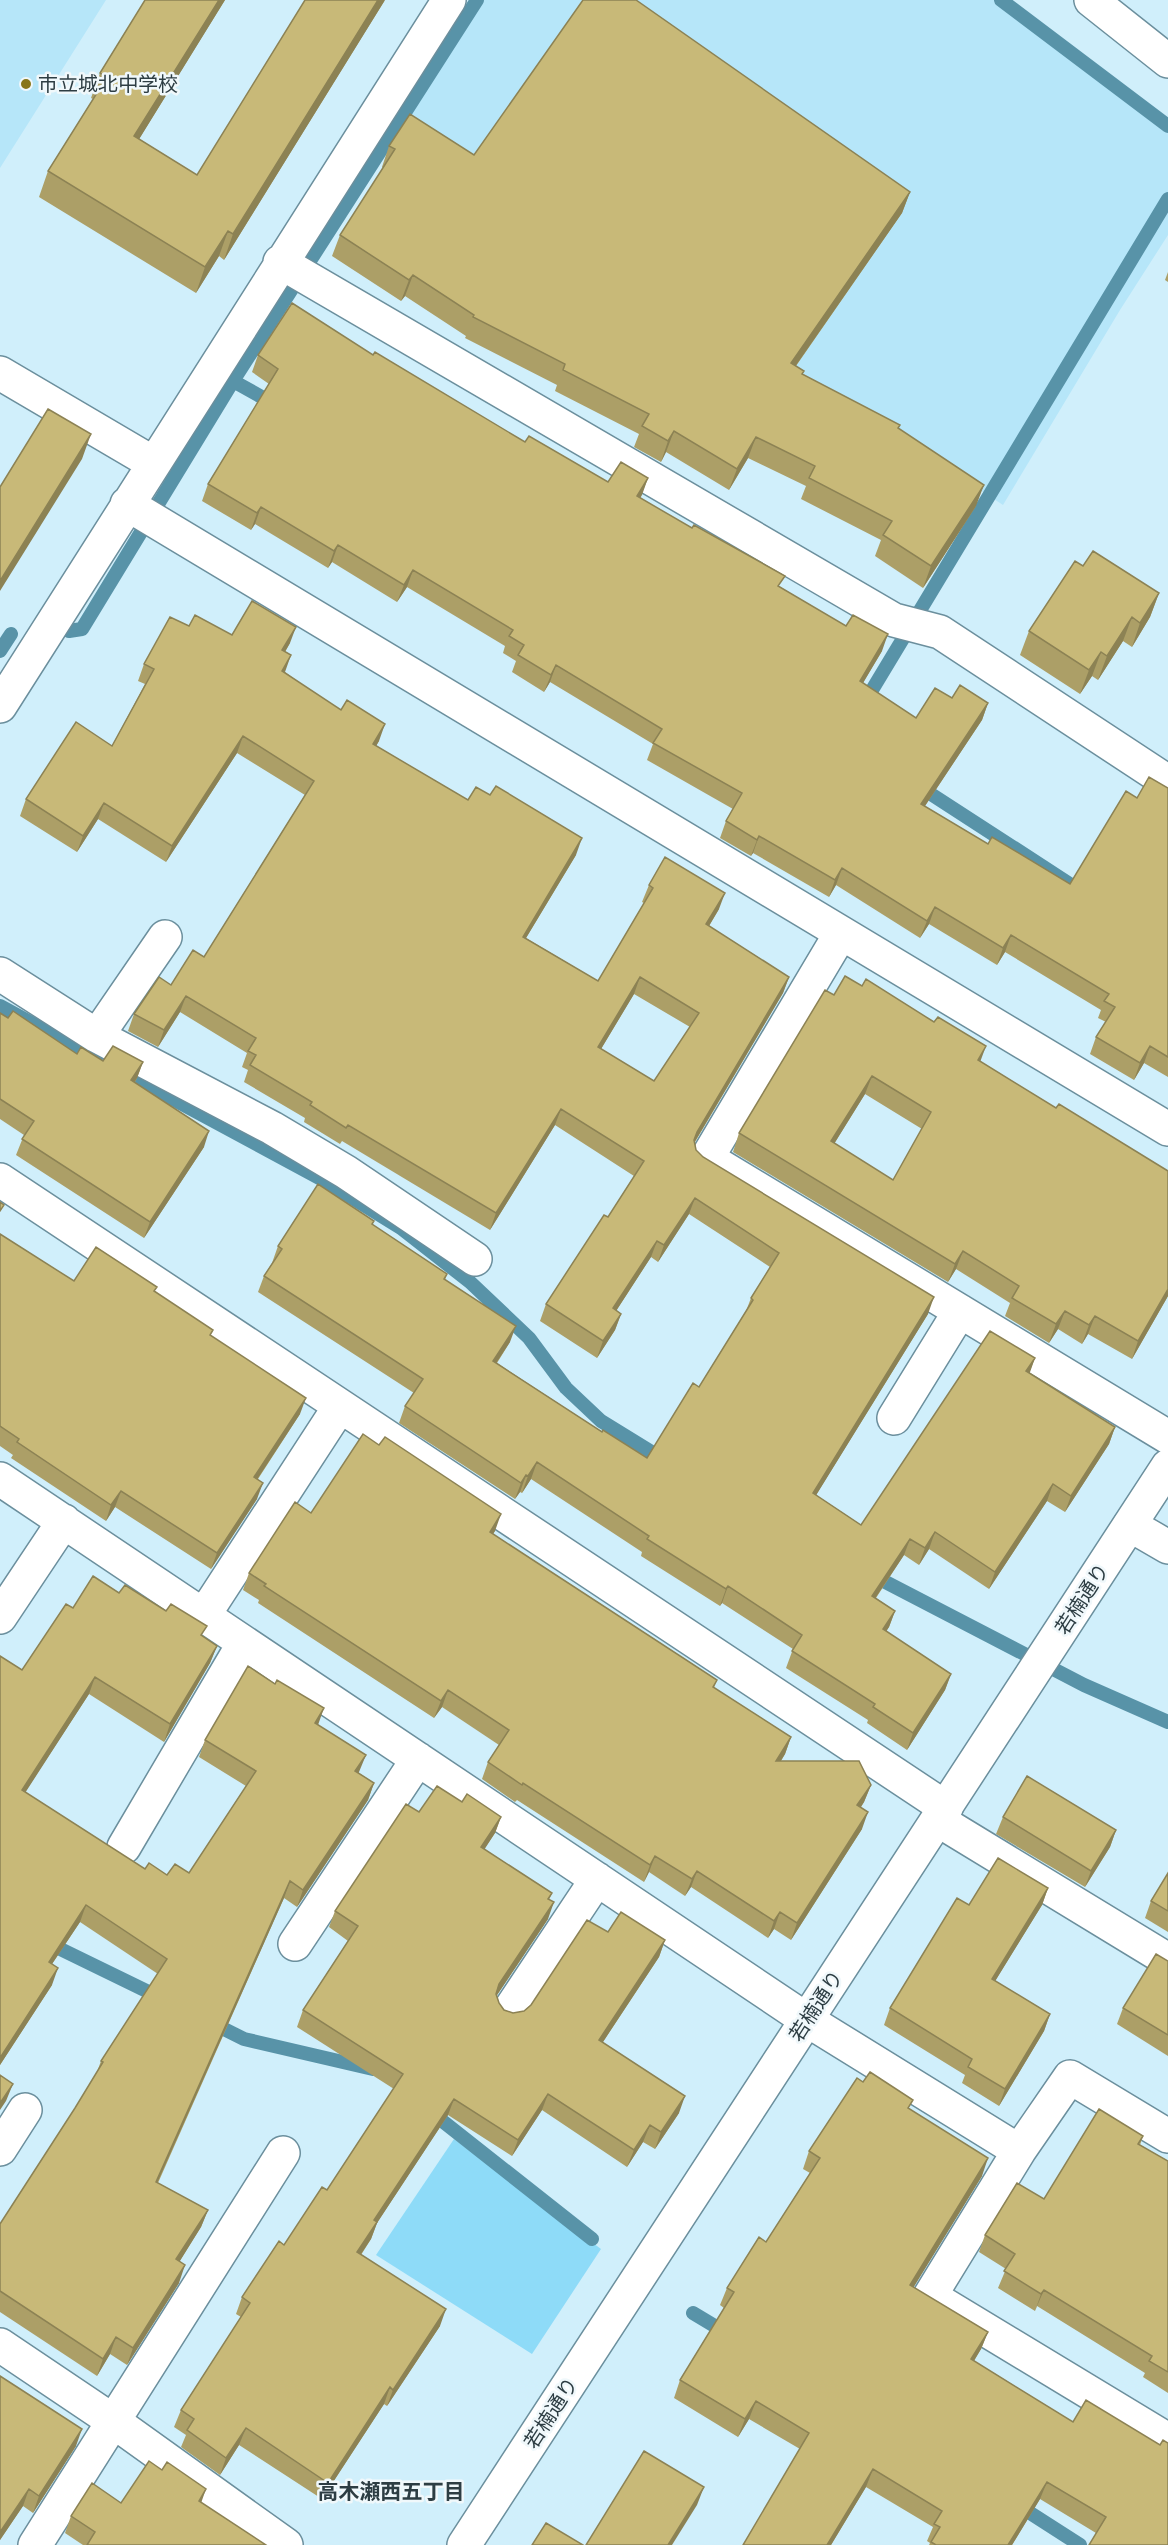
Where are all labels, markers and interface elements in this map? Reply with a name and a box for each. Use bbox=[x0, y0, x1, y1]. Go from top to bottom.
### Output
place label: 市立城北中学校 bbox=[38, 70, 178, 98]
marker: 市立城北中学校 bbox=[19, 77, 33, 91]
street label: 若楠通り bbox=[1048, 1558, 1116, 1640]
street label: 若楠通り bbox=[782, 1965, 850, 2047]
street label: 若楠通り bbox=[517, 2372, 585, 2454]
district label: 高木瀬西五丁目 bbox=[318, 2477, 465, 2506]

